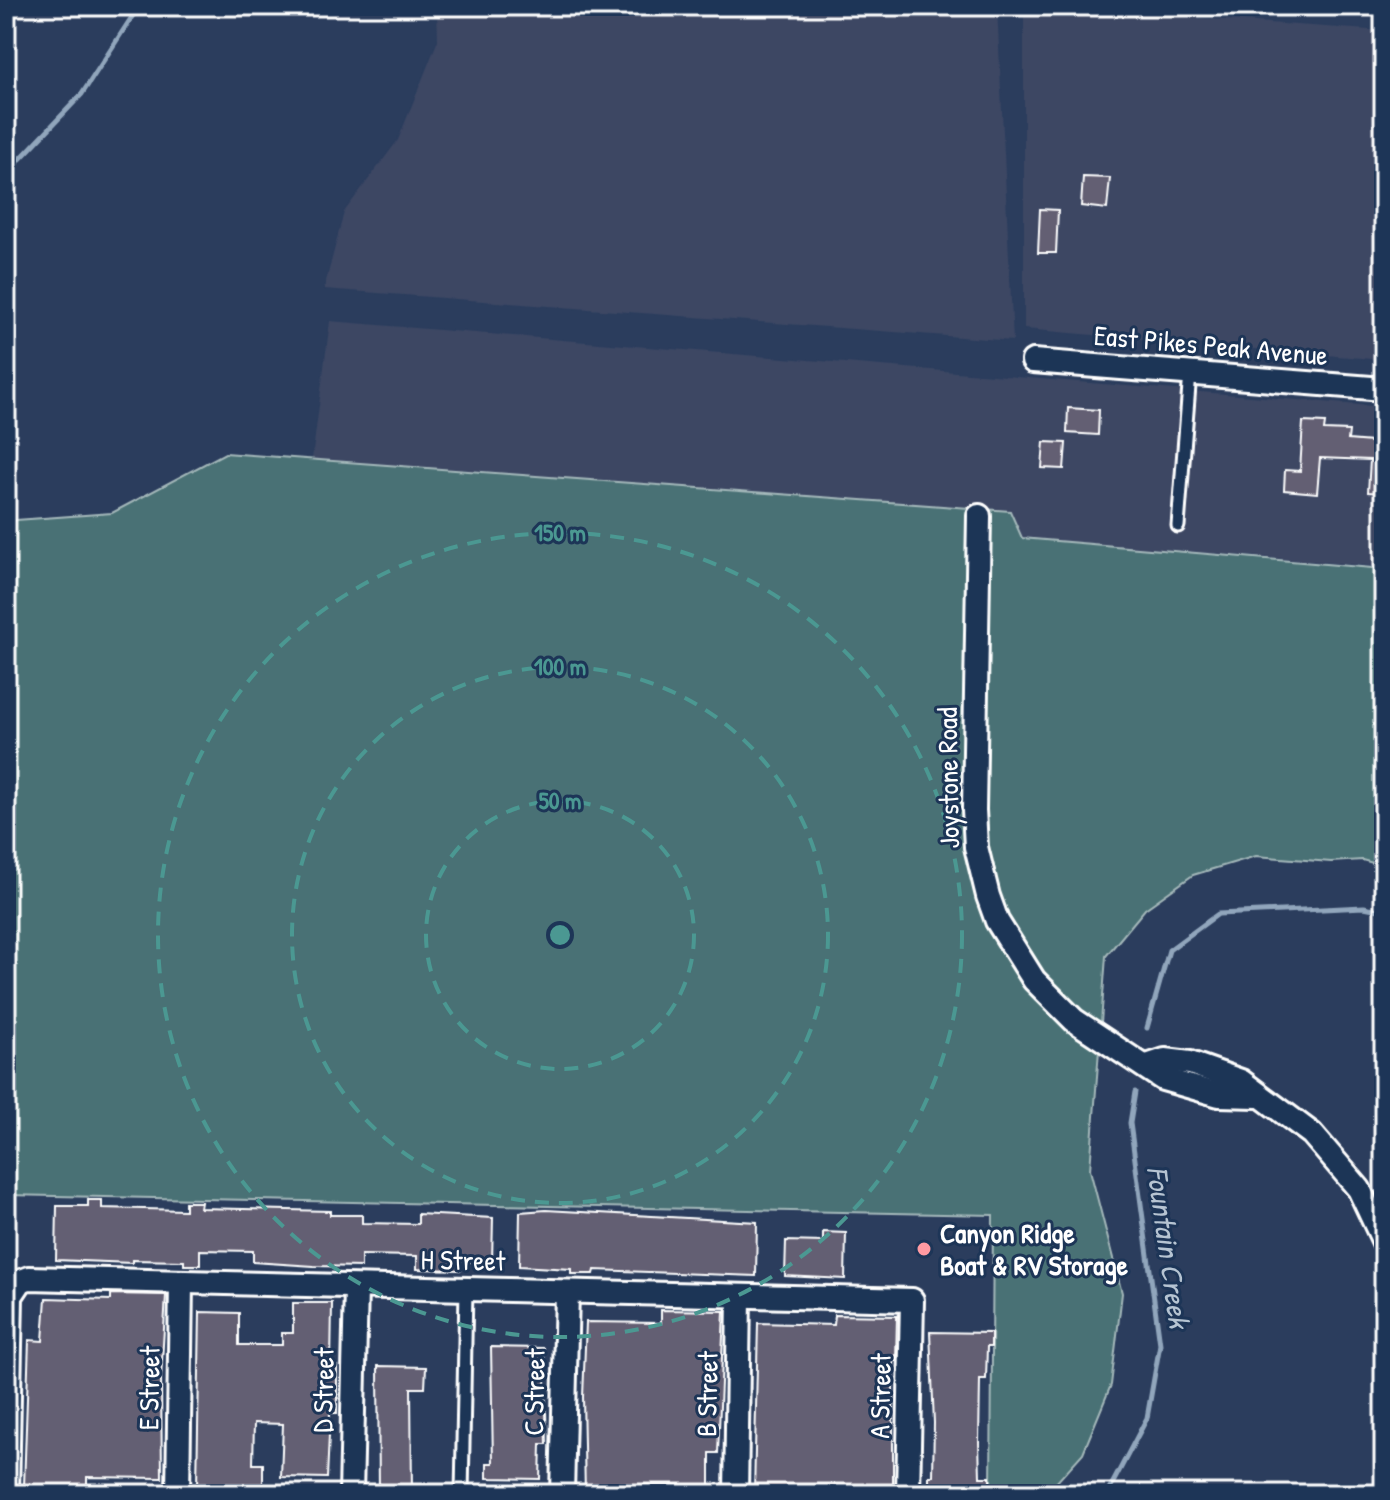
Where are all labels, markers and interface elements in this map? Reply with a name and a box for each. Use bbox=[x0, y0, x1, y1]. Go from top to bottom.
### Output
street label: East Pikes Peak Avenue bbox=[1092, 316, 1330, 374]
text: 150 m bbox=[534, 516, 586, 548]
text: 100 m bbox=[534, 650, 586, 682]
street label: Joystone Road bbox=[928, 707, 968, 849]
text: 50 m bbox=[539, 784, 581, 816]
centre of rings bbox=[546, 921, 574, 949]
water label: Fountain Creek bbox=[1138, 1164, 1200, 1333]
place label: Canyon Ridge Boat & RV Storage bbox=[940, 1214, 1129, 1285]
street label: H Street bbox=[420, 1240, 506, 1280]
marker: Canyon Ridge Boat & RV Storage bbox=[915, 1240, 933, 1258]
street label: E Street bbox=[129, 1345, 169, 1430]
street label: D Street bbox=[303, 1347, 343, 1433]
street label: C Street bbox=[514, 1348, 554, 1436]
street label: B Street bbox=[687, 1350, 727, 1437]
street label: A Street bbox=[860, 1353, 900, 1439]

